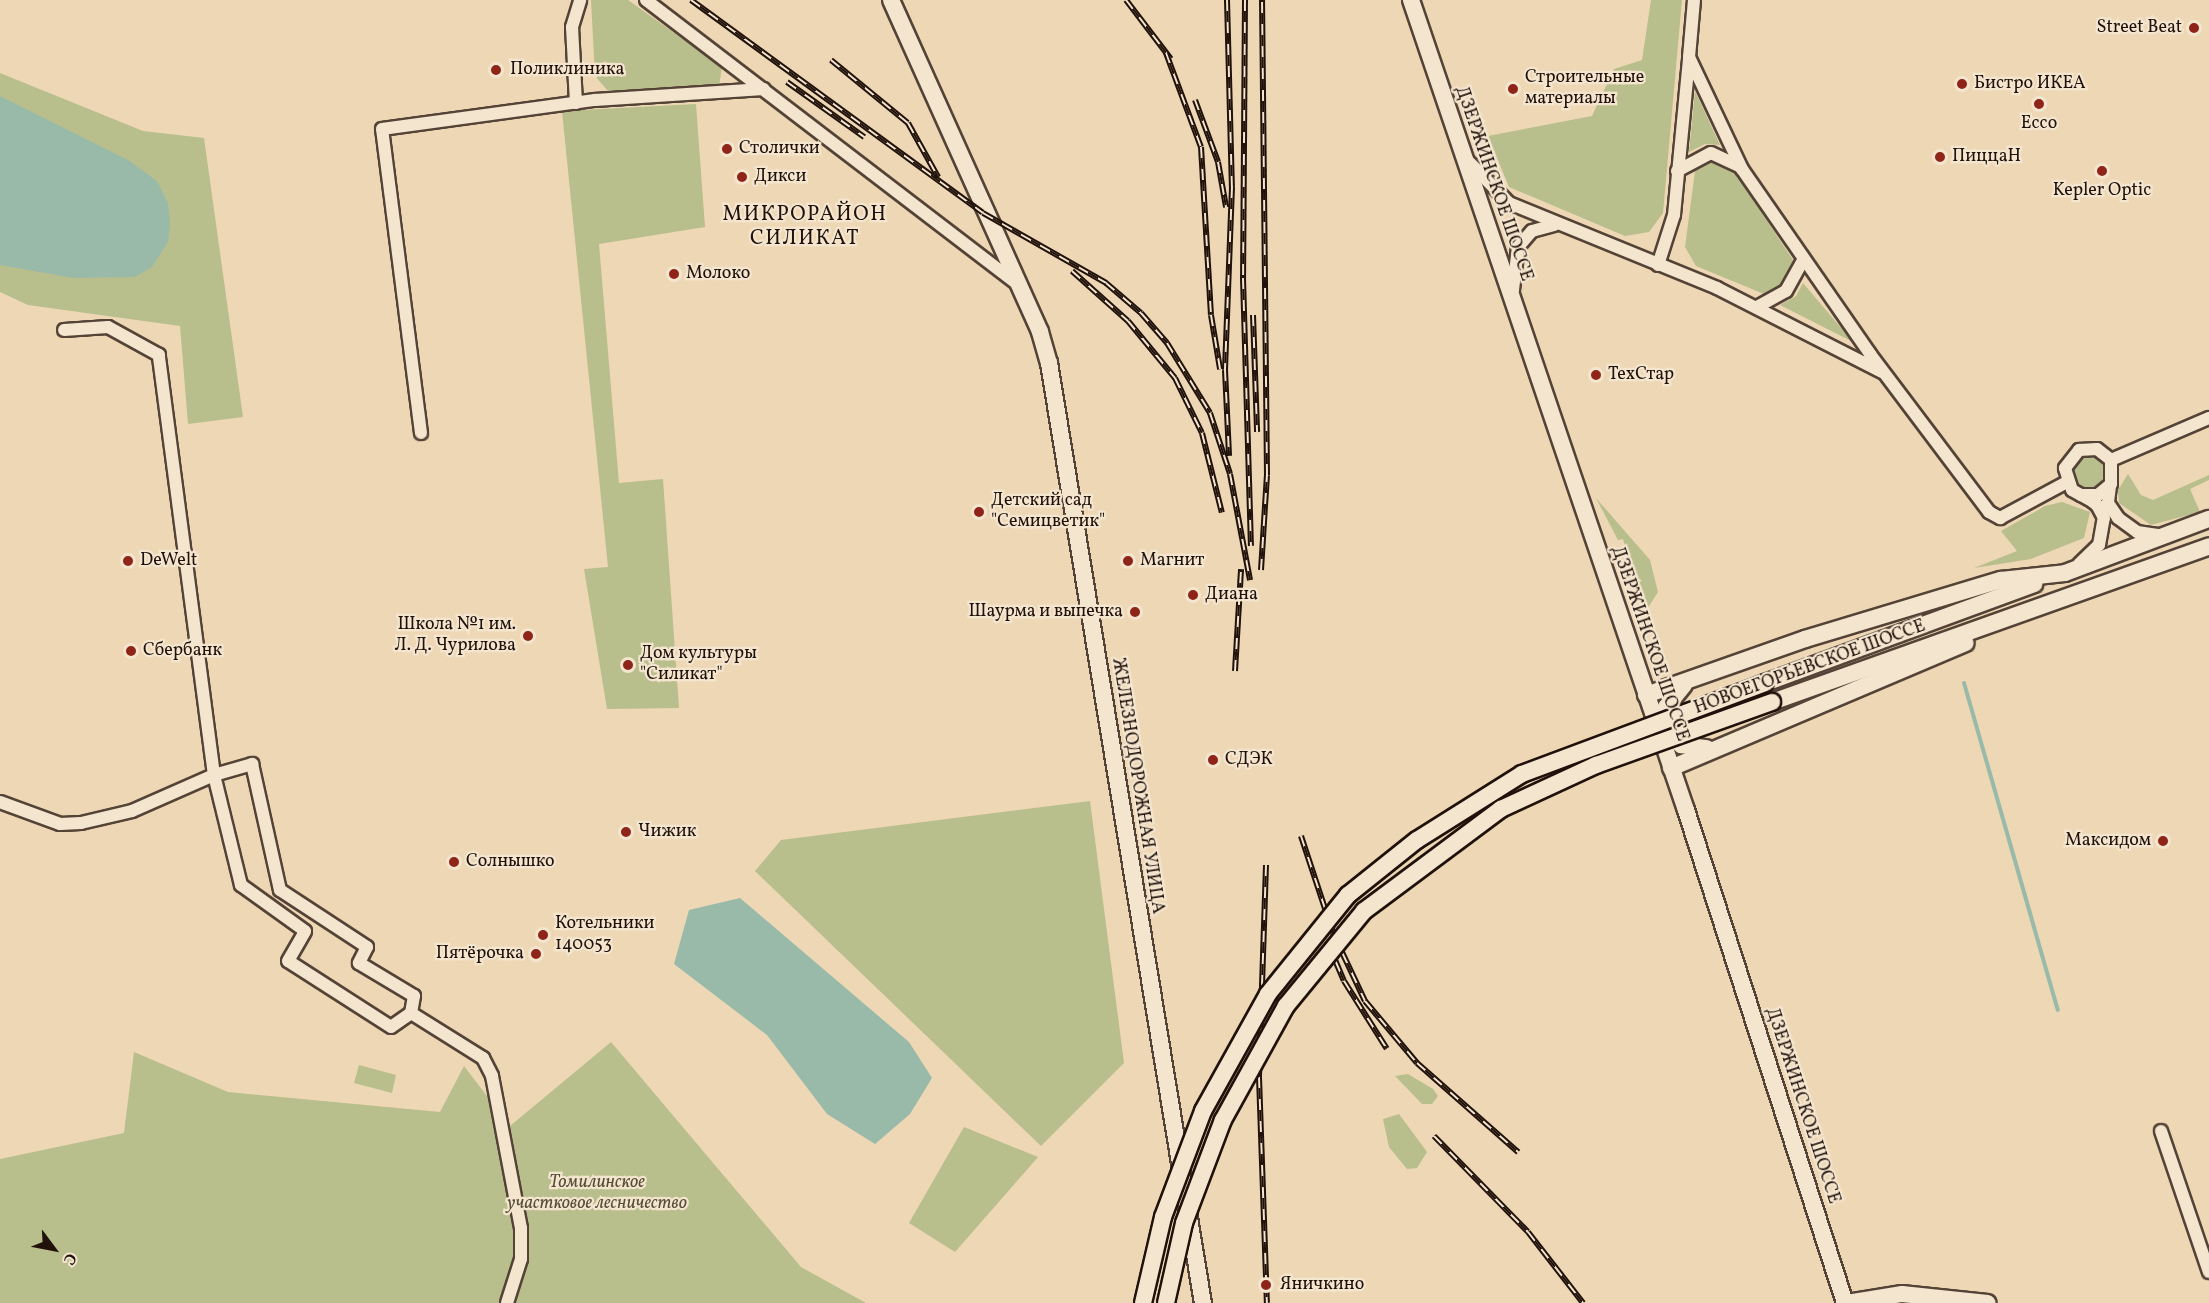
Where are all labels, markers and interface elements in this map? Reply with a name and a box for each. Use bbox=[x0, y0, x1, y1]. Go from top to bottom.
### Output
place label: Street Beat bbox=[2096, 17, 2182, 39]
marker: Street Beat bbox=[2187, 21, 2201, 35]
place label: Поликлиника bbox=[510, 59, 625, 81]
marker: Поликлиника bbox=[487, 61, 505, 79]
place label: Строительные материалы bbox=[1525, 68, 1644, 110]
place label: Бистро ИКЕА bbox=[1974, 73, 2086, 95]
marker: Бистро ИКЕА bbox=[1955, 77, 1969, 91]
marker: Строительные материалы bbox=[1506, 82, 1520, 96]
street label: ДЗЕРЖИНСКОЕ ШОССЕ bbox=[1449, 84, 1537, 284]
marker: Ecco bbox=[2032, 97, 2046, 111]
place label: Ecco bbox=[2021, 113, 2057, 135]
place label: Столички bbox=[739, 138, 820, 160]
marker: Столички bbox=[720, 142, 734, 156]
place label: ПиццаН bbox=[1952, 146, 2021, 168]
marker: ПиццаН bbox=[1933, 150, 1947, 164]
marker: Kepler Optic bbox=[2095, 164, 2109, 178]
place label: Дикси bbox=[754, 166, 806, 188]
marker: Дикси bbox=[735, 170, 749, 184]
place label: Kepler Optic bbox=[2053, 180, 2151, 202]
district label: МИКРОРАЙОН СИЛИКАТ bbox=[722, 202, 888, 252]
place label: Молоко bbox=[686, 263, 750, 285]
marker: Молоко bbox=[667, 267, 681, 281]
place label: ТехСтар bbox=[1608, 364, 1674, 386]
marker: ТехСтар bbox=[1589, 368, 1603, 382]
place label: Детский сад "Семицветик" bbox=[991, 491, 1105, 534]
marker: Детский сад "Семицветик" bbox=[972, 505, 986, 519]
street label: ДЗЕРЖИНСКОЕ ШОССЕ bbox=[1605, 544, 1693, 744]
place label: DeWelt bbox=[140, 550, 197, 572]
place label: Магнит bbox=[1140, 550, 1204, 572]
marker: DeWelt bbox=[121, 554, 135, 568]
marker: Магнит bbox=[1121, 554, 1135, 568]
place label: Диана bbox=[1205, 584, 1258, 606]
marker: Диана bbox=[1186, 588, 1200, 602]
place label: Шаурма и выпечка bbox=[968, 601, 1123, 623]
marker: Шаурма и выпечка bbox=[1128, 605, 1142, 619]
place label: Школа №1 им. Л. Д. Чурилова bbox=[395, 615, 516, 658]
street label: НОВОЕГОРЬЕВСКОЕ ШОССЕ bbox=[1691, 616, 1929, 720]
marker: Школа №1 им. Л. Д. Чурилова bbox=[521, 629, 535, 643]
place label: Сбербанк bbox=[143, 640, 222, 662]
marker: Сбербанк bbox=[124, 644, 138, 658]
place label: Дом культуры "Силикат" bbox=[640, 644, 757, 686]
street label: ЖЕЛЕЗНОДОРОЖНАЯ УЛИЦА bbox=[1106, 657, 1168, 915]
marker: Дом культуры "Силикат" bbox=[621, 658, 635, 672]
place label: СДЭК bbox=[1225, 749, 1273, 771]
marker: СДЭК bbox=[1206, 753, 1220, 767]
place label: Чижик bbox=[638, 821, 696, 843]
marker: Чижик bbox=[619, 825, 633, 839]
place label: Максидом bbox=[2065, 830, 2151, 852]
marker: Максидом bbox=[2156, 834, 2170, 848]
place label: Солнышко bbox=[466, 851, 555, 873]
marker: Солнышко bbox=[447, 855, 461, 869]
place label: Котельники 140053 bbox=[555, 914, 655, 956]
marker: Котельники 140053 bbox=[536, 928, 550, 942]
place label: Пятёрочка bbox=[436, 943, 524, 965]
marker: Пятёрочка bbox=[529, 947, 543, 961]
street label: ДЗЕРЖИНСКОЕ ШОССЕ bbox=[1760, 1005, 1844, 1207]
park label: Томилинское участковое лесничество bbox=[507, 1173, 687, 1216]
north arrow bbox=[24, 1219, 84, 1279]
text: С bbox=[57, 1248, 81, 1269]
place label: Яничкино bbox=[1280, 1274, 1364, 1296]
marker: Яничкино bbox=[1257, 1276, 1275, 1294]

